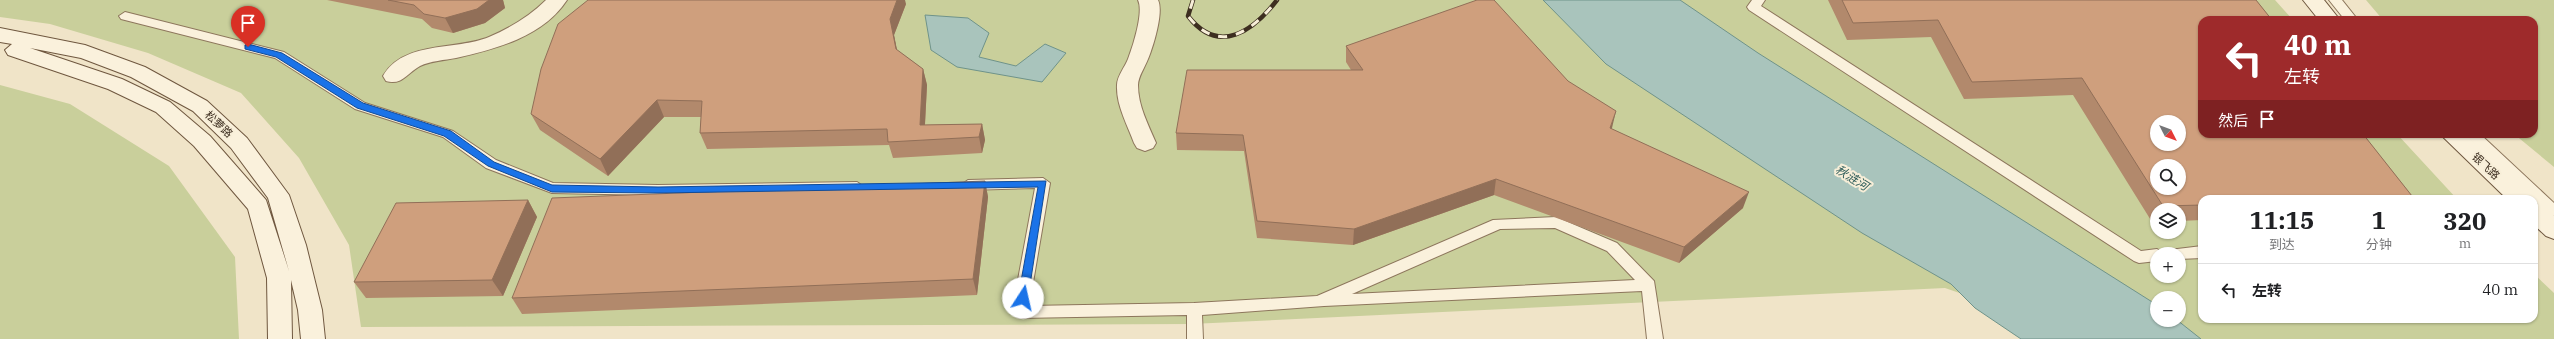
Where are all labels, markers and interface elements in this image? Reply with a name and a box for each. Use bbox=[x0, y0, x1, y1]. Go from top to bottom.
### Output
pin bbox=[231, 6, 265, 47]
icon: arrive bbox=[237, 12, 259, 34]
text: 40 m bbox=[2284, 26, 2351, 63]
icon: left bbox=[2218, 32, 2270, 84]
text: 左转 bbox=[2284, 65, 2320, 88]
street label: 松萝路 bbox=[202, 108, 236, 140]
icon: arrive bbox=[2256, 108, 2278, 130]
text: 然后 bbox=[2218, 111, 2248, 130]
north arrow bbox=[2150, 115, 2186, 151]
map controls bbox=[2150, 115, 2186, 327]
street label: 银飞路 bbox=[2469, 150, 2503, 182]
button: search bbox=[2150, 159, 2186, 195]
water label: 秋涟河 bbox=[1833, 162, 1873, 195]
button: layers bbox=[2150, 203, 2186, 239]
text: 11:15 bbox=[2249, 204, 2314, 236]
text: 1 bbox=[2372, 204, 2386, 236]
text: 320 bbox=[2443, 205, 2487, 237]
text: m bbox=[2459, 235, 2471, 252]
text: 到达 bbox=[2269, 236, 2295, 253]
text: 分钟 bbox=[2366, 236, 2392, 253]
button: + bbox=[2150, 247, 2186, 283]
position arrow bbox=[1002, 277, 1044, 319]
icon: left bbox=[2218, 279, 2240, 301]
text: 40 m bbox=[2482, 280, 2518, 299]
text: 左转 bbox=[2252, 281, 2282, 300]
button: − bbox=[2150, 291, 2186, 327]

